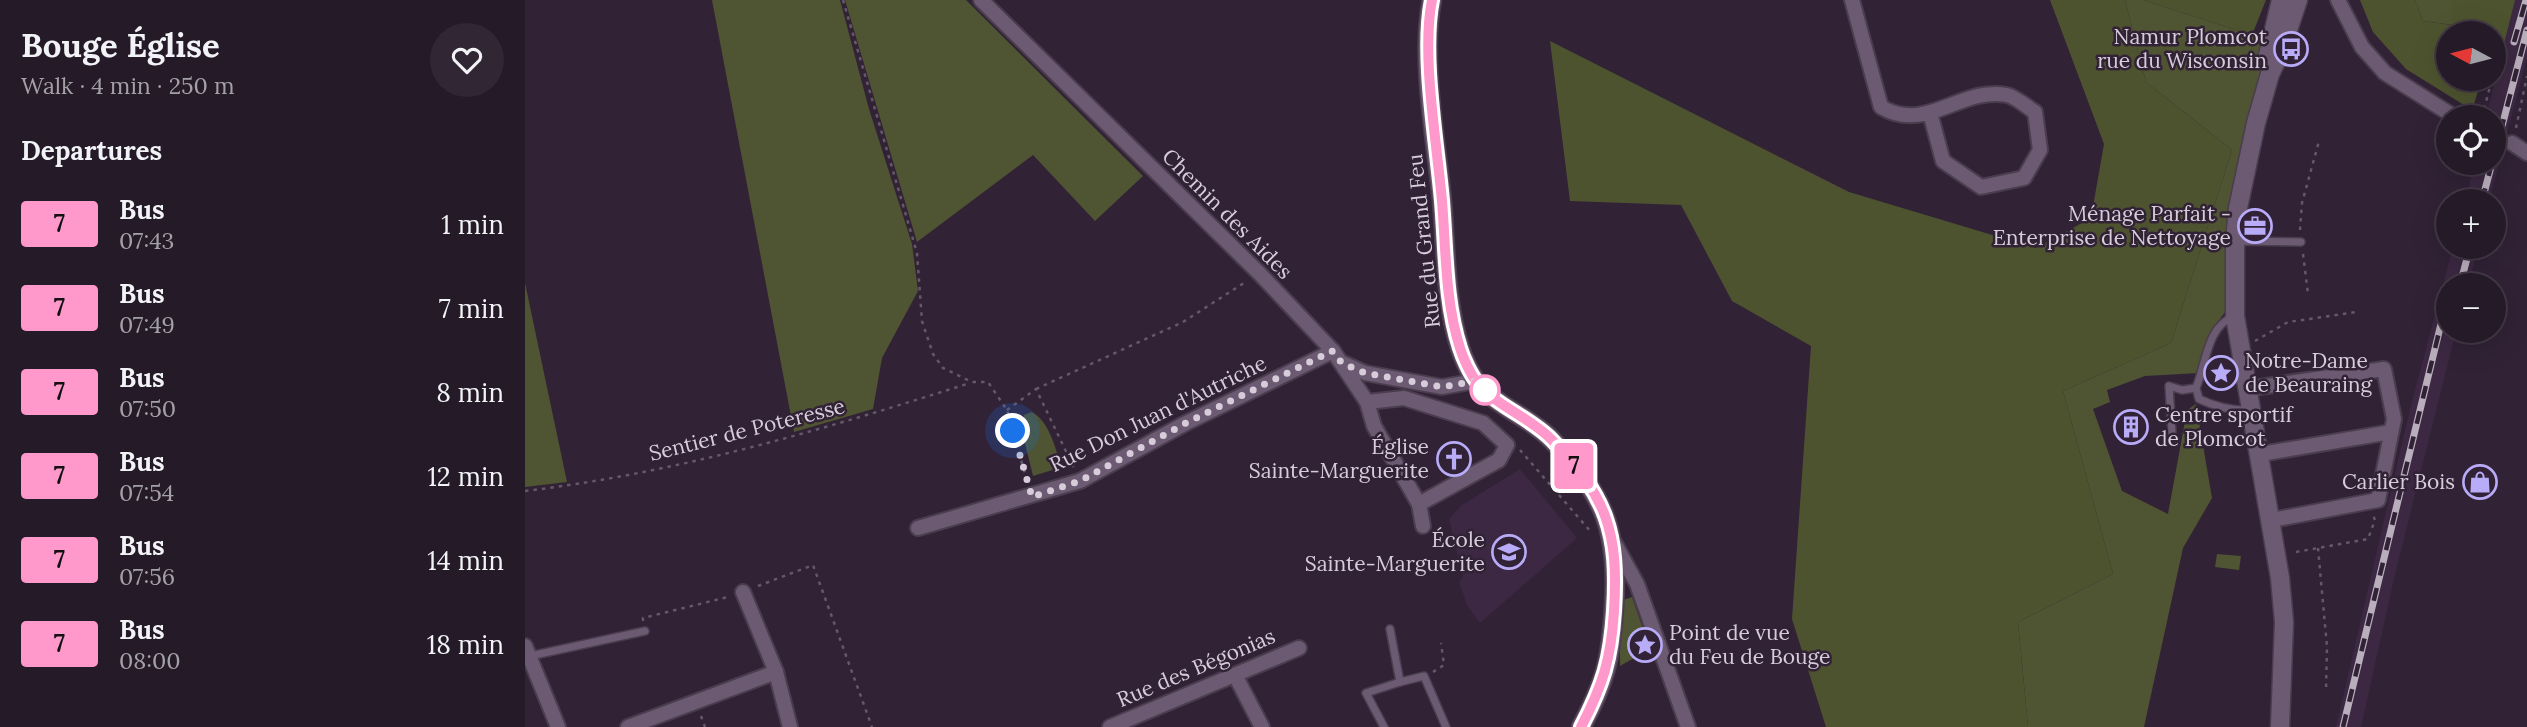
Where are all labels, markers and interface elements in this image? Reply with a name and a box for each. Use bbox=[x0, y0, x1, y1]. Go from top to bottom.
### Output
north arrow bbox=[2436, 21, 2506, 91]
map controls bbox=[2436, 21, 2506, 343]
button: heart bbox=[430, 23, 504, 97]
place label: Namur Plomcot rue du Wisconsin bbox=[2097, 23, 2268, 74]
text: Bouge Église bbox=[21, 24, 220, 66]
bus stop icon: Namur Plomcot rue du Wisconsin bbox=[2272, 30, 2310, 68]
text: Walk · 4 min · 250 m bbox=[21, 71, 234, 100]
button: locate bbox=[2436, 105, 2506, 175]
text: Departures bbox=[21, 134, 162, 167]
street label: Chemin des Aides bbox=[1156, 143, 1298, 285]
street label: Rue du Grand Feu bbox=[1401, 153, 1446, 329]
button: + bbox=[2436, 189, 2506, 259]
text: Bus bbox=[119, 193, 165, 226]
place label: Ménage Parfait - Enterprise de Nettoyage bbox=[1993, 200, 2231, 251]
office icon: Ménage Parfait - Enterprise de Nettoyage bbox=[2236, 207, 2274, 245]
text: 7 bbox=[54, 208, 65, 239]
text: 1 min bbox=[441, 208, 504, 241]
text: 07:43 bbox=[119, 226, 174, 255]
button: − bbox=[2436, 273, 2506, 343]
text: Bus bbox=[119, 277, 165, 310]
text: 7 bbox=[54, 292, 65, 323]
text: 7 min bbox=[439, 292, 504, 325]
text: 07:49 bbox=[119, 310, 175, 339]
place label: Notre-Dame de Beauraing bbox=[2245, 347, 2373, 398]
street label: Rue Don Juan d'Autriche bbox=[1045, 349, 1271, 478]
place icon: Notre-Dame de Beauraing bbox=[2202, 354, 2240, 392]
text: Bus bbox=[119, 361, 165, 394]
unlabelled marker bbox=[1470, 375, 1500, 405]
text: 7 bbox=[54, 376, 65, 407]
text: 8 min bbox=[436, 376, 504, 409]
street label: Sentier de Poteresse bbox=[646, 392, 848, 467]
text: 07:50 bbox=[119, 394, 176, 423]
place label: Centre sportif de Plomcot bbox=[2155, 401, 2294, 452]
building icon: Centre sportif de Plomcot bbox=[2112, 408, 2150, 446]
your location bbox=[995, 413, 1030, 448]
place label: Église Sainte-Marguerite bbox=[1249, 433, 1429, 484]
church icon: Église Sainte-Marguerite bbox=[1435, 440, 1473, 478]
line badge: 7 bbox=[1551, 443, 1597, 489]
text: Bus bbox=[119, 445, 165, 478]
text: 7 bbox=[1568, 450, 1580, 481]
text: 7 bbox=[54, 460, 65, 491]
text: 12 min bbox=[427, 460, 504, 493]
shop icon: Carlier Bois bbox=[2461, 463, 2499, 501]
place label: Carlier Bois bbox=[2342, 468, 2455, 495]
text: 07:54 bbox=[119, 478, 174, 507]
place label: École Sainte-Marguerite bbox=[1305, 526, 1485, 577]
text: Bus bbox=[119, 529, 165, 562]
school or university icon: École Sainte-Marguerite bbox=[1490, 533, 1528, 571]
text: 7 bbox=[54, 544, 65, 575]
text: 14 min bbox=[427, 544, 504, 577]
text: 07:56 bbox=[119, 562, 175, 591]
text: Bus bbox=[119, 613, 165, 646]
place label: Point de vue du Feu de Bouge bbox=[1669, 619, 1831, 670]
street label: Rue des Bégonias bbox=[1113, 622, 1279, 713]
place icon: Point de vue du Feu de Bouge bbox=[1626, 626, 1664, 664]
text: 7 bbox=[54, 628, 65, 659]
text: 18 min bbox=[427, 628, 504, 661]
text: 08:00 bbox=[119, 646, 181, 675]

